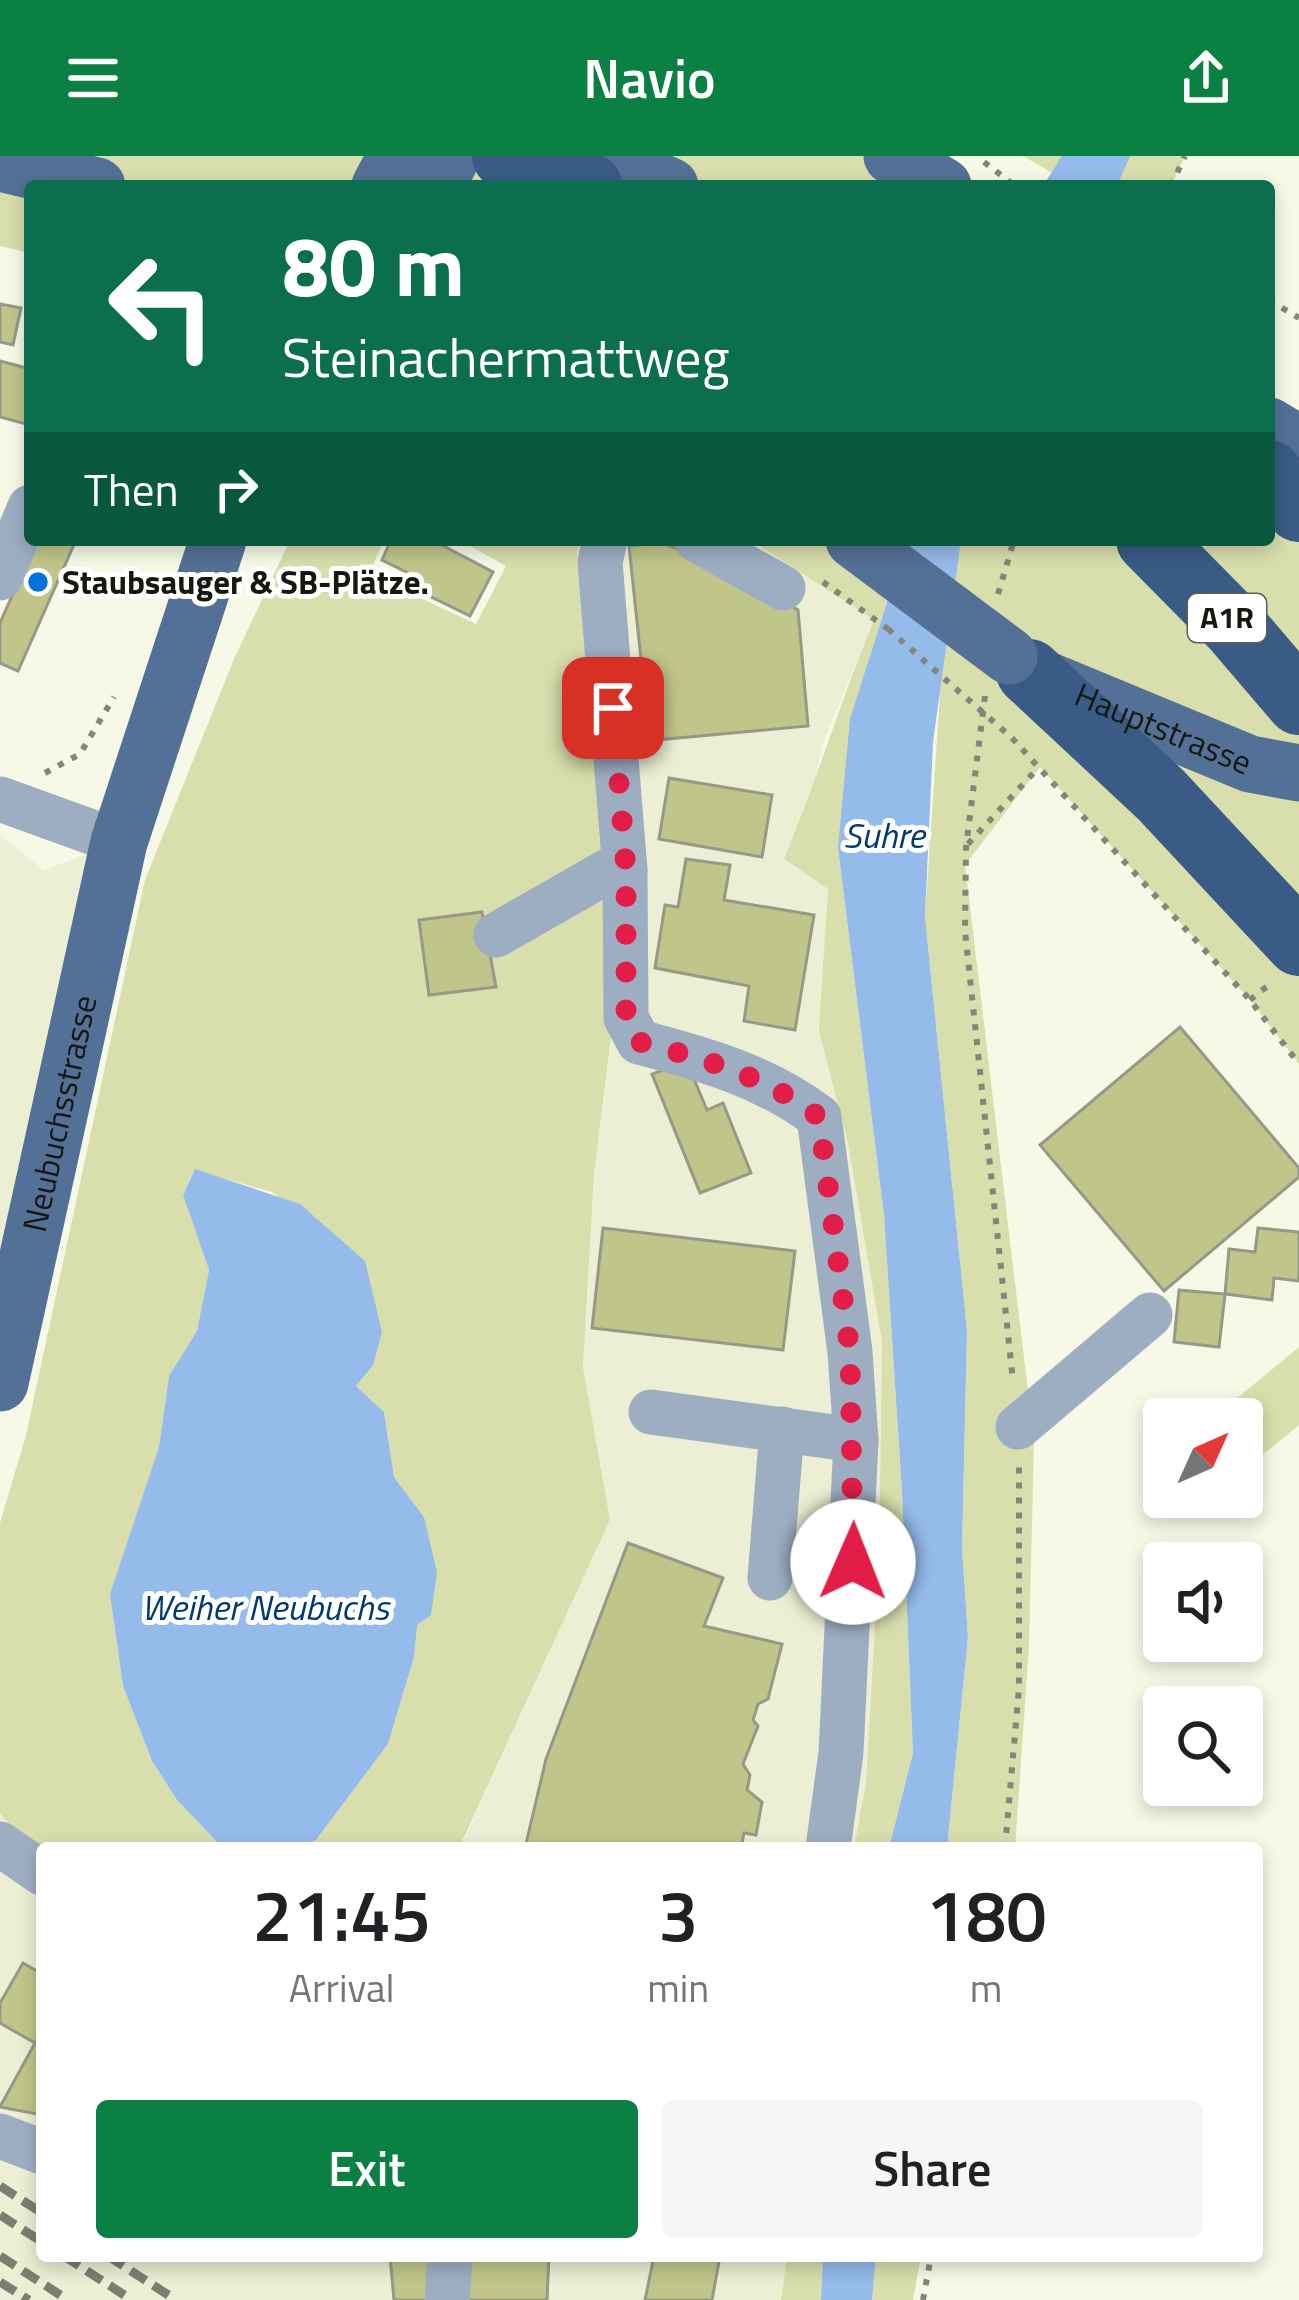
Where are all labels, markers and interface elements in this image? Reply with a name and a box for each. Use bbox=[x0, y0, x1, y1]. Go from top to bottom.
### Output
text: Navio bbox=[583, 37, 716, 119]
icon: menu bbox=[60, 45, 126, 111]
icon: share bbox=[1173, 45, 1239, 111]
text: 80 m bbox=[282, 201, 465, 329]
icon: left bbox=[84, 228, 240, 384]
text: Steinachermattweg bbox=[282, 316, 729, 398]
text: Then bbox=[84, 455, 179, 523]
icon: right bbox=[203, 456, 269, 522]
place label: Staubsauger & SB-Plätze. bbox=[62, 557, 429, 607]
marker: Staubsauger & SB-Plätze. bbox=[25, 569, 51, 595]
road number: A1R bbox=[1188, 594, 1266, 642]
pin bbox=[562, 657, 664, 759]
street label: Hauptstrasse bbox=[1067, 669, 1260, 787]
icon: arrive bbox=[580, 675, 646, 741]
water label: Suhre bbox=[843, 807, 927, 862]
street label: Neubuchsstrasse bbox=[9, 990, 110, 1237]
north arrow bbox=[1143, 1398, 1263, 1518]
map controls bbox=[1143, 1398, 1263, 1806]
position arrow bbox=[790, 1499, 916, 1625]
button: sound bbox=[1143, 1542, 1263, 1662]
water label: Weiher Neubuchs bbox=[141, 1579, 392, 1634]
button: search bbox=[1143, 1686, 1263, 1806]
text: 21:45 bbox=[252, 1859, 431, 1969]
text: 3 bbox=[658, 1859, 698, 1969]
text: 180 bbox=[926, 1859, 1047, 1969]
text: Arrival bbox=[289, 1958, 395, 2017]
text: min bbox=[647, 1958, 709, 2017]
text: m bbox=[970, 1958, 1002, 2017]
button: Exit bbox=[96, 2100, 638, 2238]
button: Share bbox=[662, 2100, 1203, 2238]

